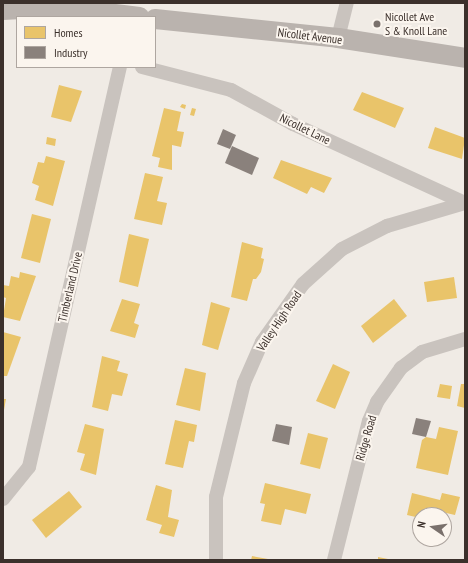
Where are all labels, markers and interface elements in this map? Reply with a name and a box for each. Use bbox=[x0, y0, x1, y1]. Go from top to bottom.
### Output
place label: Nicollet Ave S & Knoll Lane bbox=[385, 10, 447, 38]
legend bbox=[16, 16, 156, 68]
marker: Nicollet Ave S & Knoll Lane bbox=[372, 19, 382, 29]
text: Homes bbox=[54, 25, 82, 40]
street label: Nicollet Avenue bbox=[277, 25, 343, 47]
text: Industry bbox=[54, 45, 88, 60]
street label: Nicollet Lane bbox=[277, 111, 333, 147]
street label: Timberland Drive bbox=[55, 250, 85, 324]
street label: Valley High Road bbox=[254, 288, 304, 354]
street label: Ridge Road bbox=[353, 414, 379, 462]
north arrow bbox=[412, 507, 452, 547]
text: N bbox=[414, 520, 429, 529]

